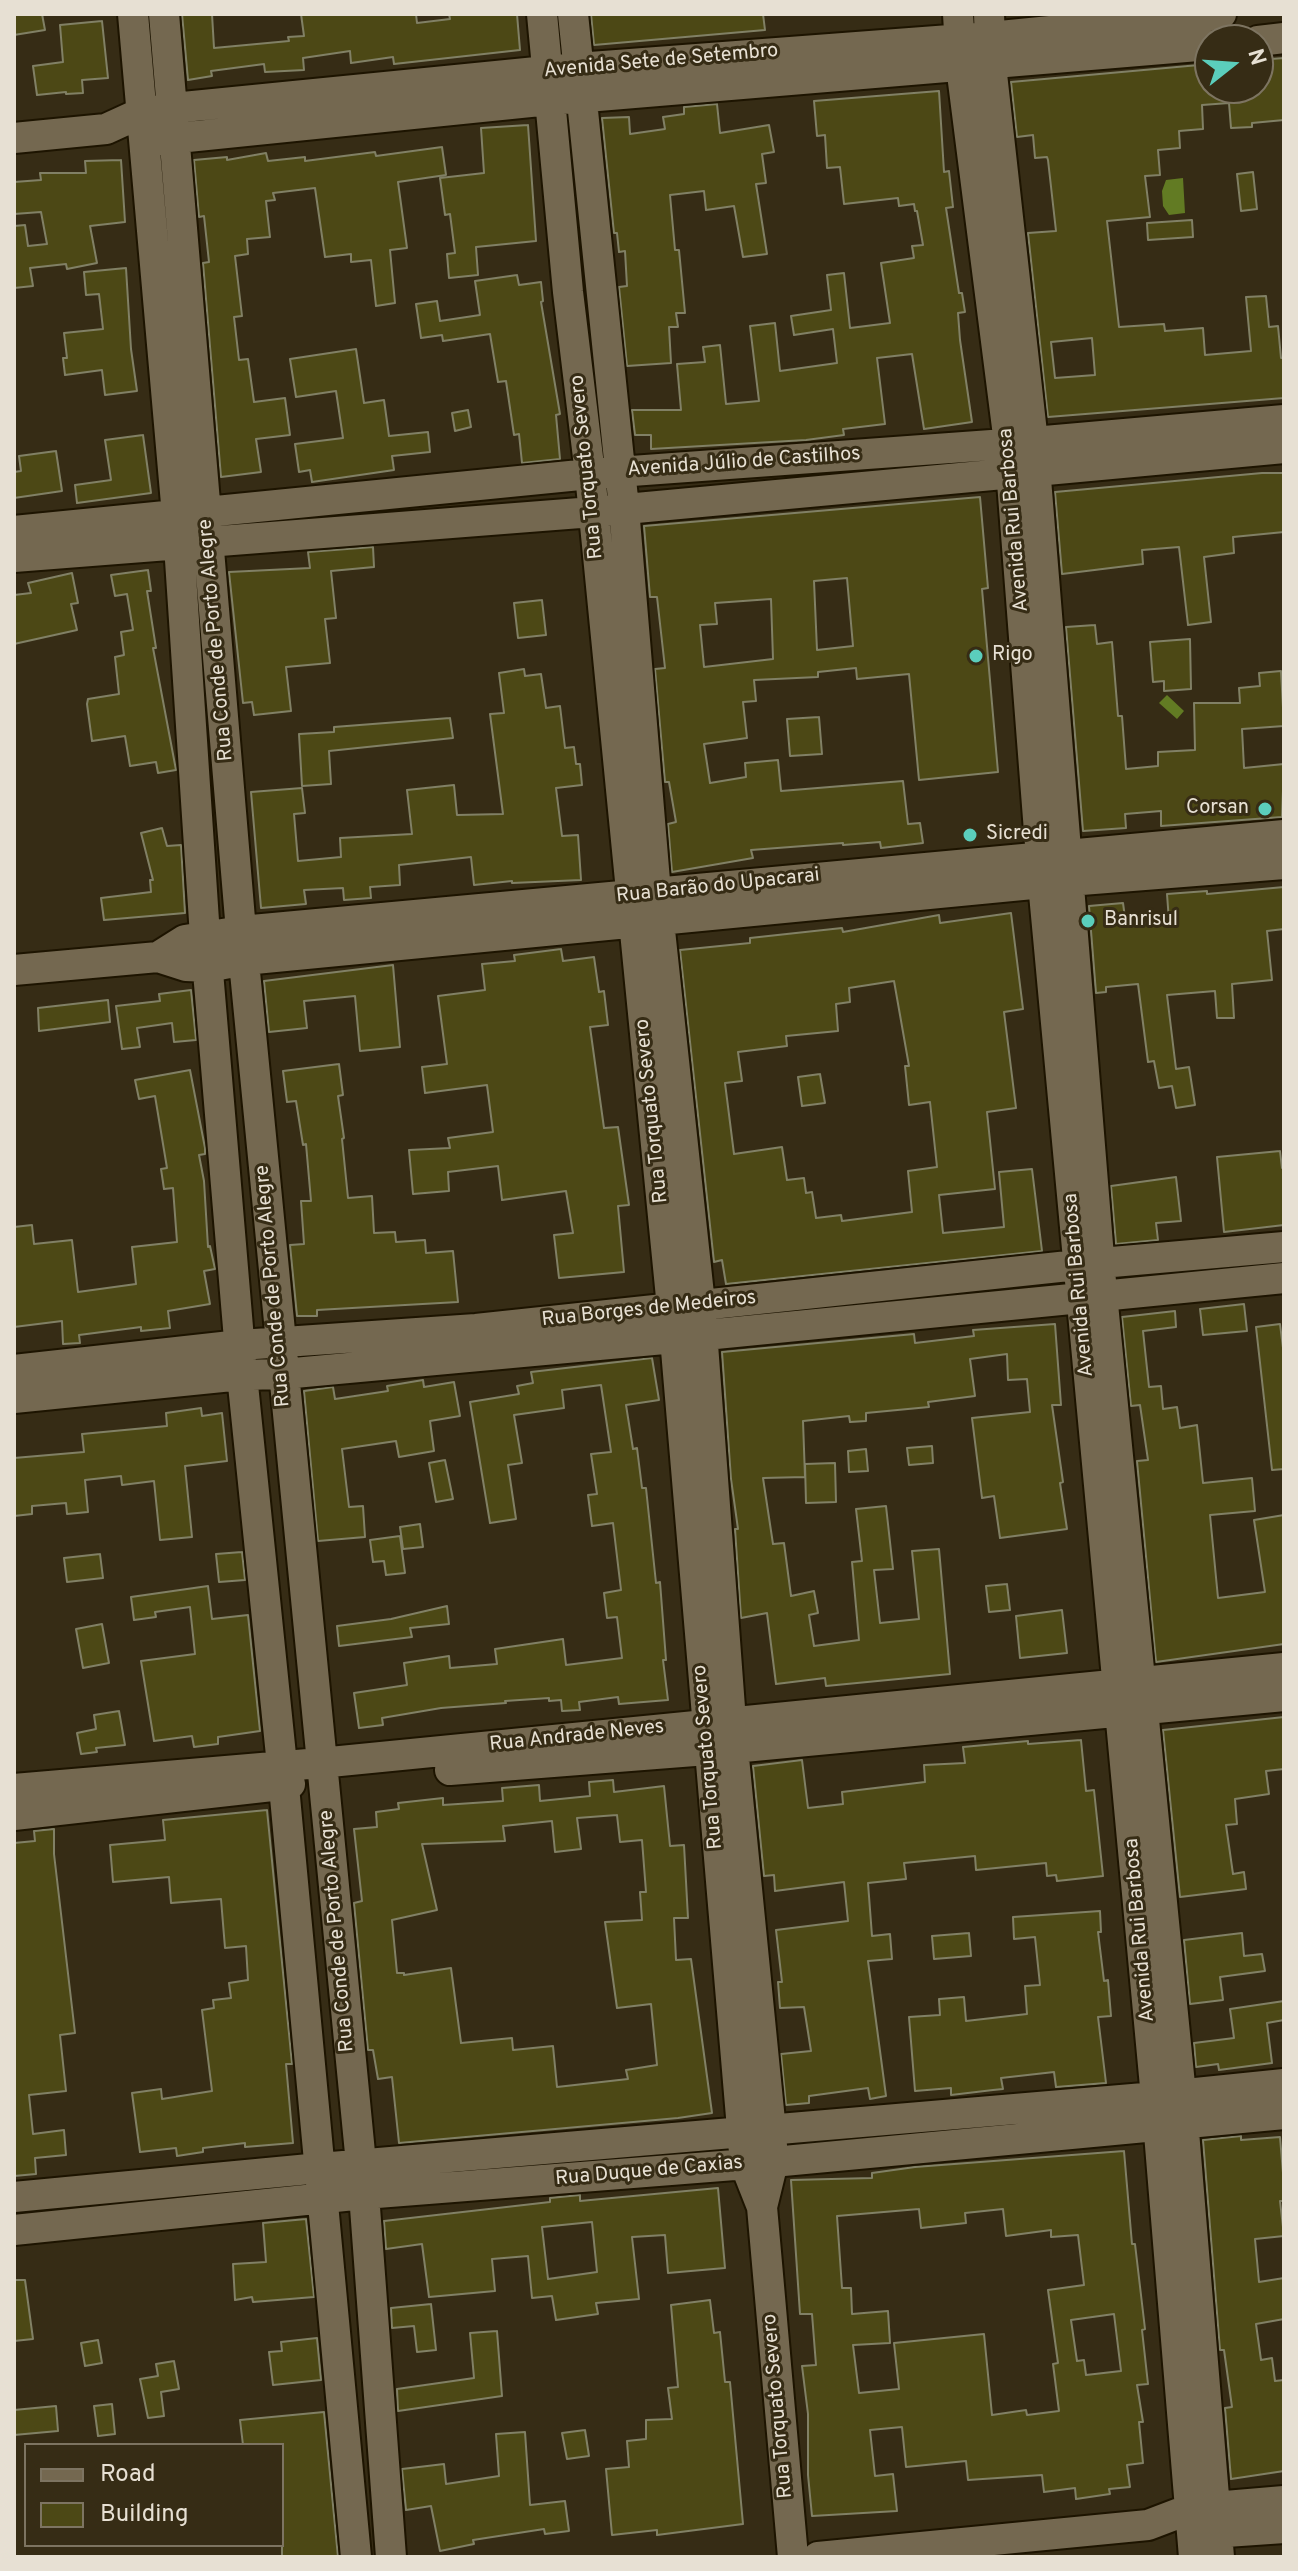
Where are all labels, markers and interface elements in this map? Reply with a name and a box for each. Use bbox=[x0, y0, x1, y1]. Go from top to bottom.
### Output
north arrow bbox=[1194, 24, 1274, 104]
street label: Avenida Sete de Setembro bbox=[543, 40, 779, 84]
text: N bbox=[1240, 46, 1271, 69]
street label: Rua Torquato Severo bbox=[566, 374, 610, 560]
street label: Avenida Rui Barbosa bbox=[995, 427, 1035, 613]
street label: Avenida Júlio de Castilhos bbox=[627, 443, 861, 483]
street label: Rua Conde de Porto Alegre bbox=[194, 518, 240, 762]
place label: Rigo bbox=[992, 644, 1033, 668]
marker: Rigo bbox=[967, 647, 985, 665]
place label: Corsan bbox=[1186, 797, 1249, 821]
marker: Corsan bbox=[1256, 800, 1274, 818]
place label: Sicredi bbox=[986, 823, 1048, 847]
marker: Sicredi bbox=[961, 826, 979, 844]
street label: Rua Barão do Upacarai bbox=[615, 864, 821, 910]
place label: Banrisul bbox=[1104, 909, 1178, 933]
marker: Banrisul bbox=[1079, 912, 1097, 930]
street label: Rua Torquato Severo bbox=[631, 1018, 675, 1204]
street label: Rua Conde de Porto Alegre bbox=[251, 1164, 297, 1408]
street label: Avenida Rui Barbosa bbox=[1060, 1192, 1100, 1378]
street label: Rua Borges de Medeiros bbox=[540, 1287, 758, 1333]
street label: Rua Torquato Severo bbox=[689, 1664, 729, 1850]
street label: Rua Andrade Neves bbox=[488, 1716, 666, 1758]
street label: Rua Conde de Porto Alegre bbox=[315, 1809, 361, 2053]
street label: Avenida Rui Barbosa bbox=[1121, 1837, 1161, 2023]
street label: Rua Duque de Caxias bbox=[554, 2152, 744, 2192]
street label: Rua Torquato Severo bbox=[759, 2313, 799, 2499]
legend bbox=[24, 2443, 284, 2547]
text: Road bbox=[100, 2460, 156, 2490]
text: Building bbox=[100, 2500, 189, 2530]

